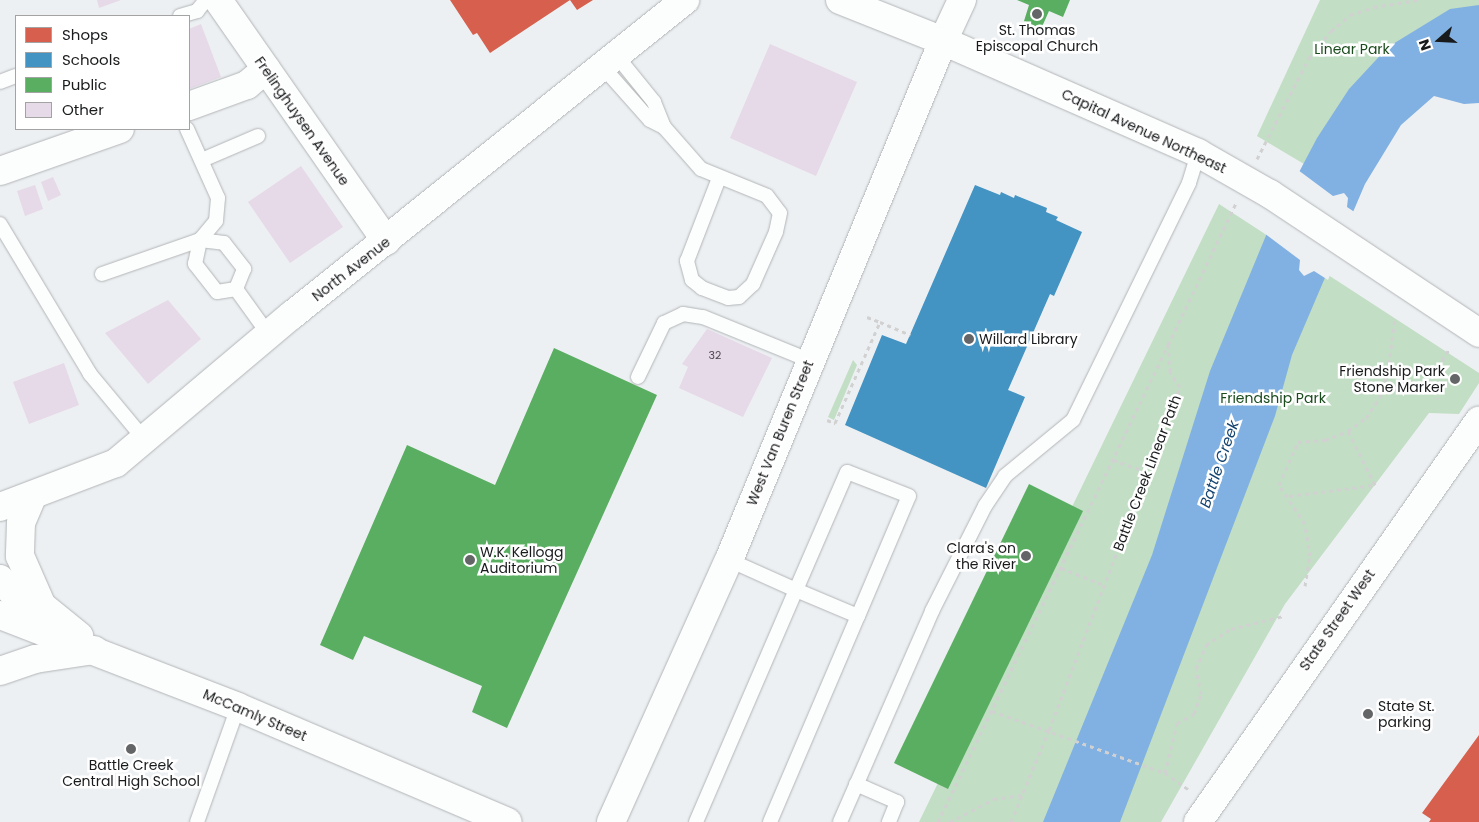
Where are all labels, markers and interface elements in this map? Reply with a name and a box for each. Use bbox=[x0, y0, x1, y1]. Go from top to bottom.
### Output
marker: St. Thomas Episcopal Church bbox=[1031, 8, 1043, 20]
legend bbox=[15, 15, 190, 130]
north arrow bbox=[1414, 15, 1464, 65]
place label: St. Thomas Episcopal Church bbox=[976, 22, 1098, 54]
text: Shops bbox=[62, 24, 108, 45]
text: N bbox=[1414, 37, 1436, 53]
park label: Linear Park bbox=[1314, 41, 1390, 57]
text: Schools bbox=[62, 49, 120, 70]
street label: Frelinghuysen Avenue bbox=[251, 53, 353, 189]
text: Public bbox=[62, 74, 107, 95]
street label: Capital Avenue Northeast bbox=[1059, 85, 1229, 177]
text: Other bbox=[62, 99, 104, 120]
street label: North Avenue bbox=[309, 233, 393, 305]
place label: Willard Library bbox=[979, 331, 1078, 347]
marker: Willard Library bbox=[963, 333, 975, 345]
house number: 32 bbox=[709, 348, 721, 362]
street label: West Van Buren Street bbox=[743, 358, 817, 508]
place label: Friendship Park Stone Marker bbox=[1339, 363, 1445, 396]
marker: Friendship Park Stone Marker bbox=[1449, 373, 1461, 385]
park label: Friendship Park bbox=[1220, 390, 1326, 406]
street label: Battle Creek Linear Path bbox=[1109, 393, 1185, 553]
water label: Battle Creek bbox=[1196, 418, 1242, 510]
place label: Clara's on the River bbox=[946, 540, 1016, 572]
place label: W.K. Kellogg Auditorium bbox=[480, 544, 564, 576]
marker: Clara's on the River bbox=[1020, 550, 1032, 562]
marker: W.K. Kellogg Auditorium bbox=[464, 554, 476, 566]
street label: State Street West bbox=[1296, 566, 1378, 674]
street label: McCamly Street bbox=[200, 686, 310, 744]
place label: State St. parking bbox=[1378, 698, 1435, 730]
marker: State St. parking bbox=[1362, 708, 1374, 720]
marker: Battle Creek Central High School bbox=[125, 743, 137, 755]
place label: Battle Creek Central High School bbox=[62, 757, 200, 790]

